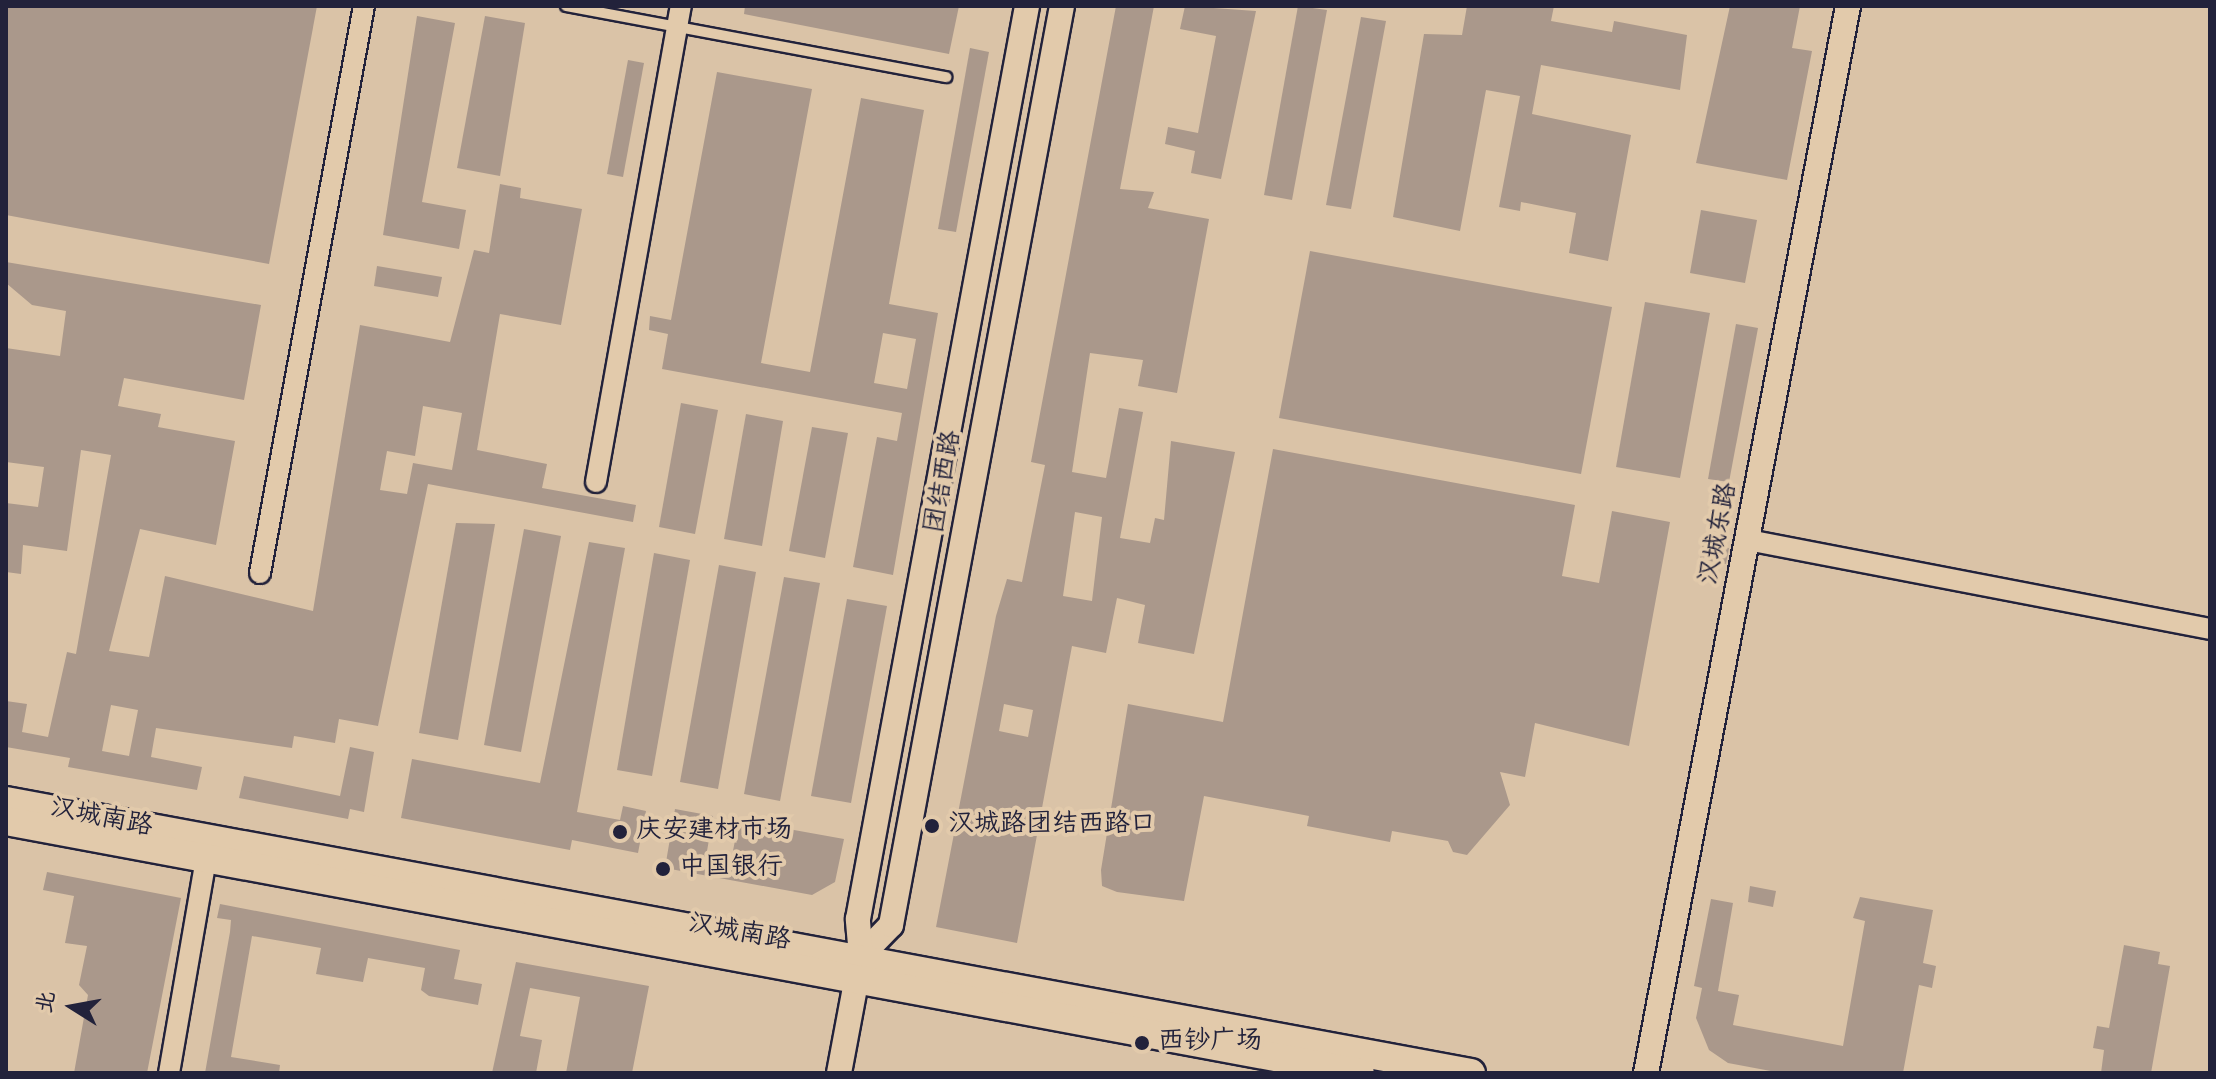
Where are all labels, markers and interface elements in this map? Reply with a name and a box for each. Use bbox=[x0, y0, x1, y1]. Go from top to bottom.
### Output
street label: 团结西路 bbox=[921, 428, 969, 536]
street label: 汉城东路 bbox=[1695, 480, 1745, 588]
street label: 汉城南路 bbox=[47, 794, 155, 844]
place label: 汉城路团结西路口 bbox=[948, 810, 1156, 842]
place label: 庆安建材市场 bbox=[636, 816, 792, 848]
marker: 汉城路团结西路口 bbox=[923, 817, 941, 835]
marker: 庆安建材市场 bbox=[611, 823, 629, 841]
place label: 中国银行 bbox=[679, 853, 783, 885]
marker: 中国银行 bbox=[654, 860, 672, 878]
street label: 汉城南路 bbox=[685, 910, 793, 958]
north arrow bbox=[32, 967, 112, 1047]
text: 北 bbox=[31, 989, 65, 1016]
place label: 西钞广场 bbox=[1158, 1027, 1262, 1059]
marker: 西钞广场 bbox=[1133, 1034, 1151, 1052]

